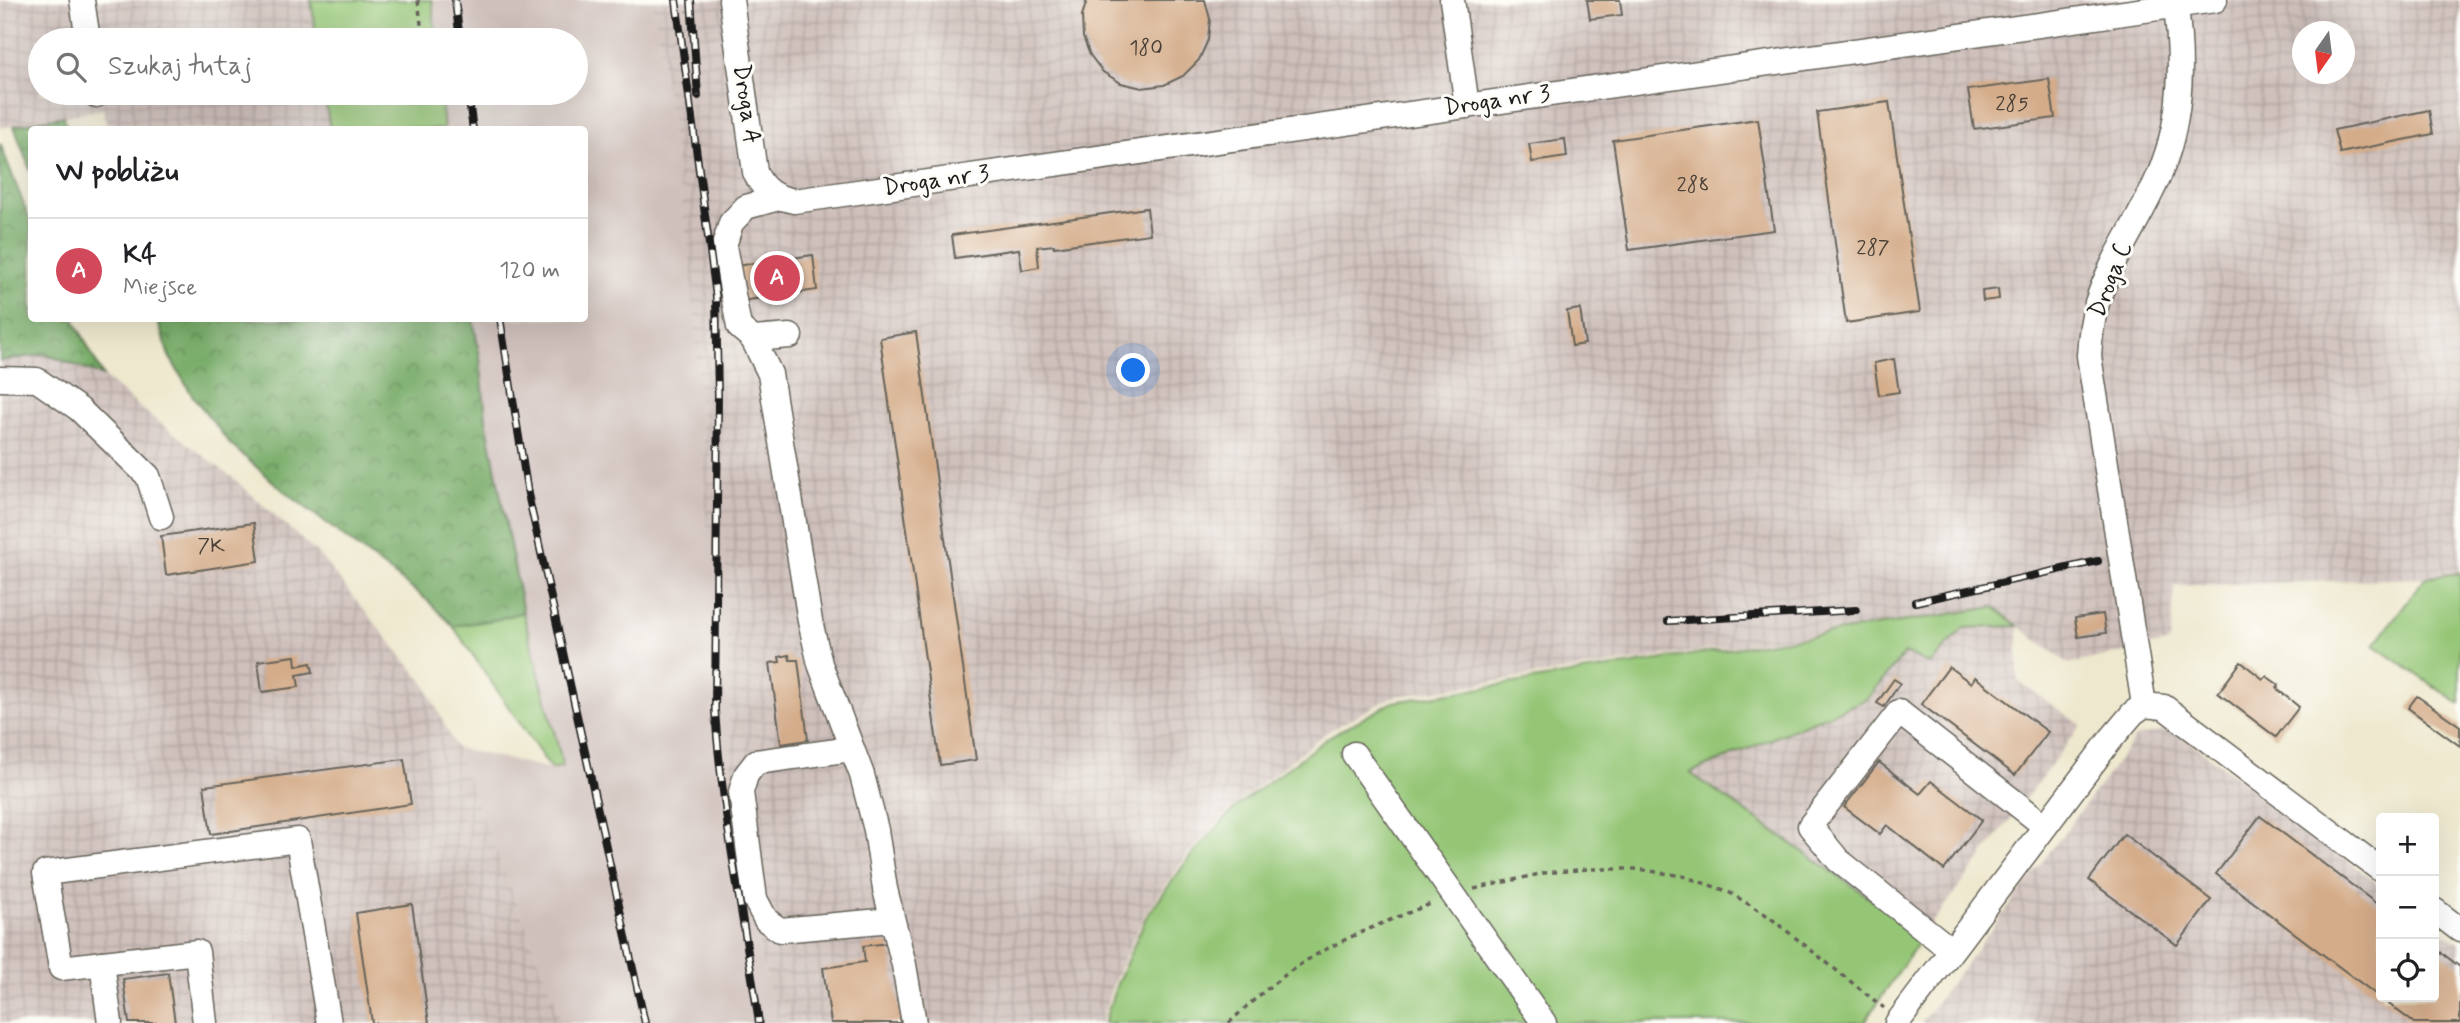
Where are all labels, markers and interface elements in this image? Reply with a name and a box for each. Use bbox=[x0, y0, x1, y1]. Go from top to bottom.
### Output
north arrow bbox=[2292, 21, 2355, 84]
search box bbox=[28, 28, 588, 105]
house number: 180 bbox=[1129, 34, 1163, 62]
icon: search bbox=[52, 48, 90, 86]
text: Szukaj tutaj bbox=[108, 50, 252, 84]
street label: Droga A bbox=[725, 62, 767, 146]
street label: Droga nr 3 bbox=[1442, 78, 1552, 124]
house number: 285 bbox=[1995, 90, 2029, 118]
text: W pobliżu bbox=[56, 152, 179, 191]
street label: Droga nr 3 bbox=[881, 158, 991, 204]
house number: 288 bbox=[1676, 171, 1710, 199]
house number: 287 bbox=[1856, 234, 1890, 262]
street label: Droga C bbox=[2082, 238, 2140, 322]
text: K4 bbox=[123, 239, 156, 273]
pin: A bbox=[754, 252, 800, 304]
text: A bbox=[71, 256, 87, 286]
text: 120 m bbox=[499, 256, 560, 286]
text: Miejsce bbox=[123, 273, 197, 303]
your location bbox=[1116, 353, 1150, 387]
house number: 7K bbox=[197, 532, 225, 560]
map controls bbox=[2376, 813, 2439, 1002]
button: + bbox=[2376, 813, 2439, 876]
button: − bbox=[2376, 876, 2439, 939]
button: locate bbox=[2376, 939, 2439, 1002]

